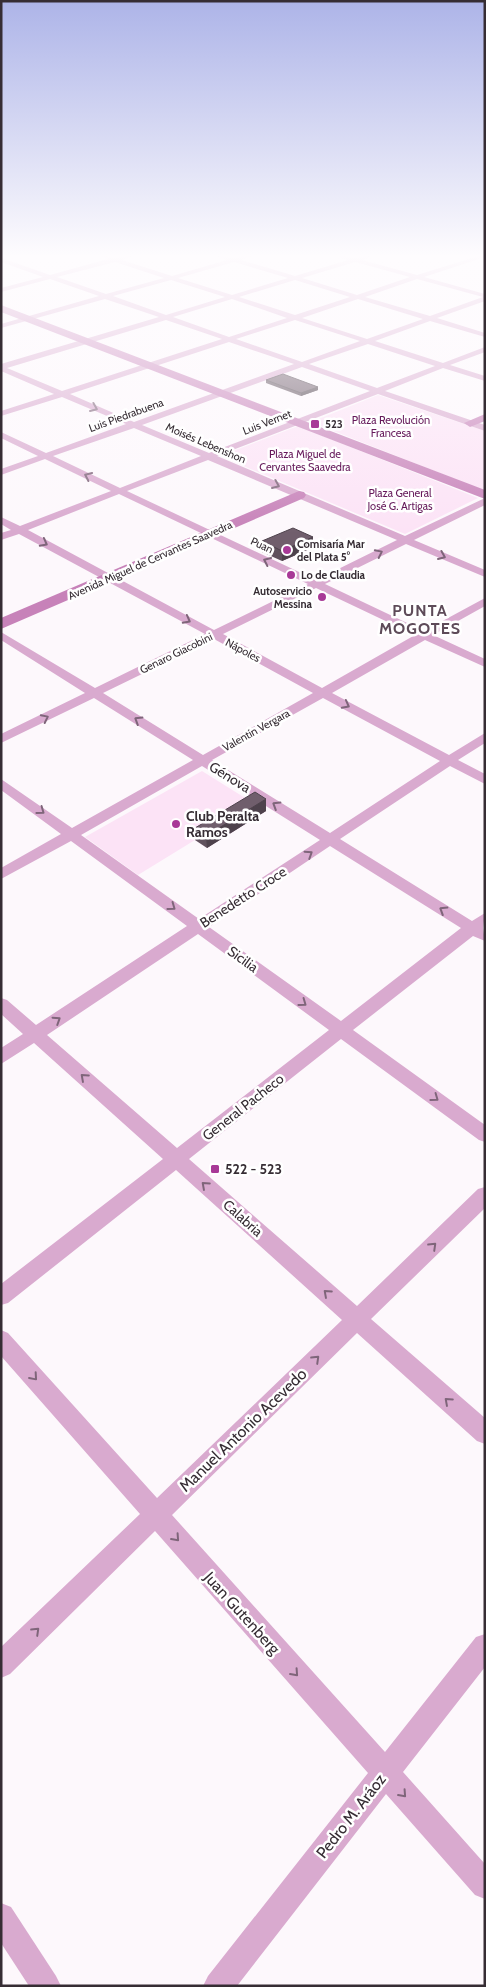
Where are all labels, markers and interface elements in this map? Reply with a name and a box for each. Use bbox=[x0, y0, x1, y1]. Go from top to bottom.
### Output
street label: Luis Piedrabuena bbox=[87, 395, 166, 435]
one-way arrow bbox=[89, 401, 98, 412]
street label: Luis Vernet bbox=[241, 406, 294, 438]
park label: Plaza Revolución Francesa bbox=[352, 413, 430, 440]
place label: 523 bbox=[325, 417, 343, 431]
marker: 523 bbox=[309, 418, 321, 430]
street label: Moisés Lebenshon bbox=[164, 420, 248, 466]
park label: Plaza Miguel de Cervantes Saavedra bbox=[259, 447, 351, 474]
one-way arrow bbox=[84, 472, 93, 483]
one-way arrow bbox=[271, 479, 280, 490]
park label: Plaza General José G. Artigas bbox=[366, 486, 433, 513]
street label: Avenida Miguel de Cervantes Saavedra bbox=[66, 517, 235, 603]
street label: Puan bbox=[248, 534, 276, 556]
one-way arrow bbox=[39, 537, 48, 547]
place label: Comisaría Mar del Plata 5° bbox=[297, 537, 365, 564]
marker: Comisaría Mar del Plata 5° bbox=[281, 544, 293, 556]
one-way arrow bbox=[374, 549, 383, 559]
one-way arrow bbox=[437, 550, 446, 560]
one-way arrow bbox=[263, 557, 272, 567]
place label: Lo de Claudia bbox=[301, 568, 366, 582]
marker: Lo de Claudia bbox=[285, 569, 297, 581]
place label: Autoservicio Messina bbox=[253, 584, 313, 611]
marker: Autoservicio Messina bbox=[316, 591, 328, 603]
district label: PUNTA MOGOTES bbox=[379, 601, 461, 638]
one-way arrow bbox=[182, 614, 191, 624]
street label: Genaro Giacobini bbox=[137, 629, 215, 677]
street label: Nápoles bbox=[223, 635, 263, 665]
one-way arrow bbox=[341, 699, 350, 709]
street label: Valentín Vergara bbox=[220, 705, 293, 754]
one-way arrow bbox=[40, 714, 49, 724]
one-way arrow bbox=[134, 716, 143, 726]
street label: Génova bbox=[206, 757, 254, 797]
one-way arrow bbox=[272, 802, 281, 812]
one-way arrow bbox=[35, 805, 45, 814]
place label: Club Peralta Ramos bbox=[186, 807, 259, 841]
marker: Club Peralta Ramos bbox=[170, 818, 182, 830]
one-way arrow bbox=[303, 851, 313, 860]
street label: Benedetto Croce bbox=[196, 862, 290, 932]
one-way arrow bbox=[166, 901, 176, 910]
one-way arrow bbox=[440, 906, 449, 916]
street label: Sicilia bbox=[224, 942, 262, 976]
one-way arrow bbox=[297, 997, 307, 1006]
one-way arrow bbox=[51, 1017, 60, 1027]
street label: General Pacheco bbox=[199, 1069, 288, 1144]
one-way arrow bbox=[80, 1074, 89, 1083]
one-way arrow bbox=[429, 1093, 438, 1101]
place label: 522 - 523 bbox=[225, 1160, 282, 1178]
marker: 522 - 523 bbox=[209, 1163, 221, 1175]
one-way arrow bbox=[202, 1182, 211, 1191]
street label: Calabria bbox=[219, 1196, 267, 1241]
one-way arrow bbox=[427, 1243, 436, 1252]
one-way arrow bbox=[323, 1290, 332, 1299]
one-way arrow bbox=[310, 1356, 319, 1365]
street label: Manuel Antonio Acevedo bbox=[175, 1364, 311, 1496]
one-way arrow bbox=[28, 1371, 37, 1380]
one-way arrow bbox=[445, 1397, 454, 1406]
one-way arrow bbox=[170, 1532, 179, 1541]
street label: Juan Gutenberg bbox=[199, 1567, 285, 1659]
one-way arrow bbox=[31, 1627, 40, 1636]
one-way arrow bbox=[289, 1667, 298, 1676]
street label: Pedro M. Aráoz bbox=[312, 1770, 390, 1862]
one-way arrow bbox=[397, 1789, 406, 1798]

